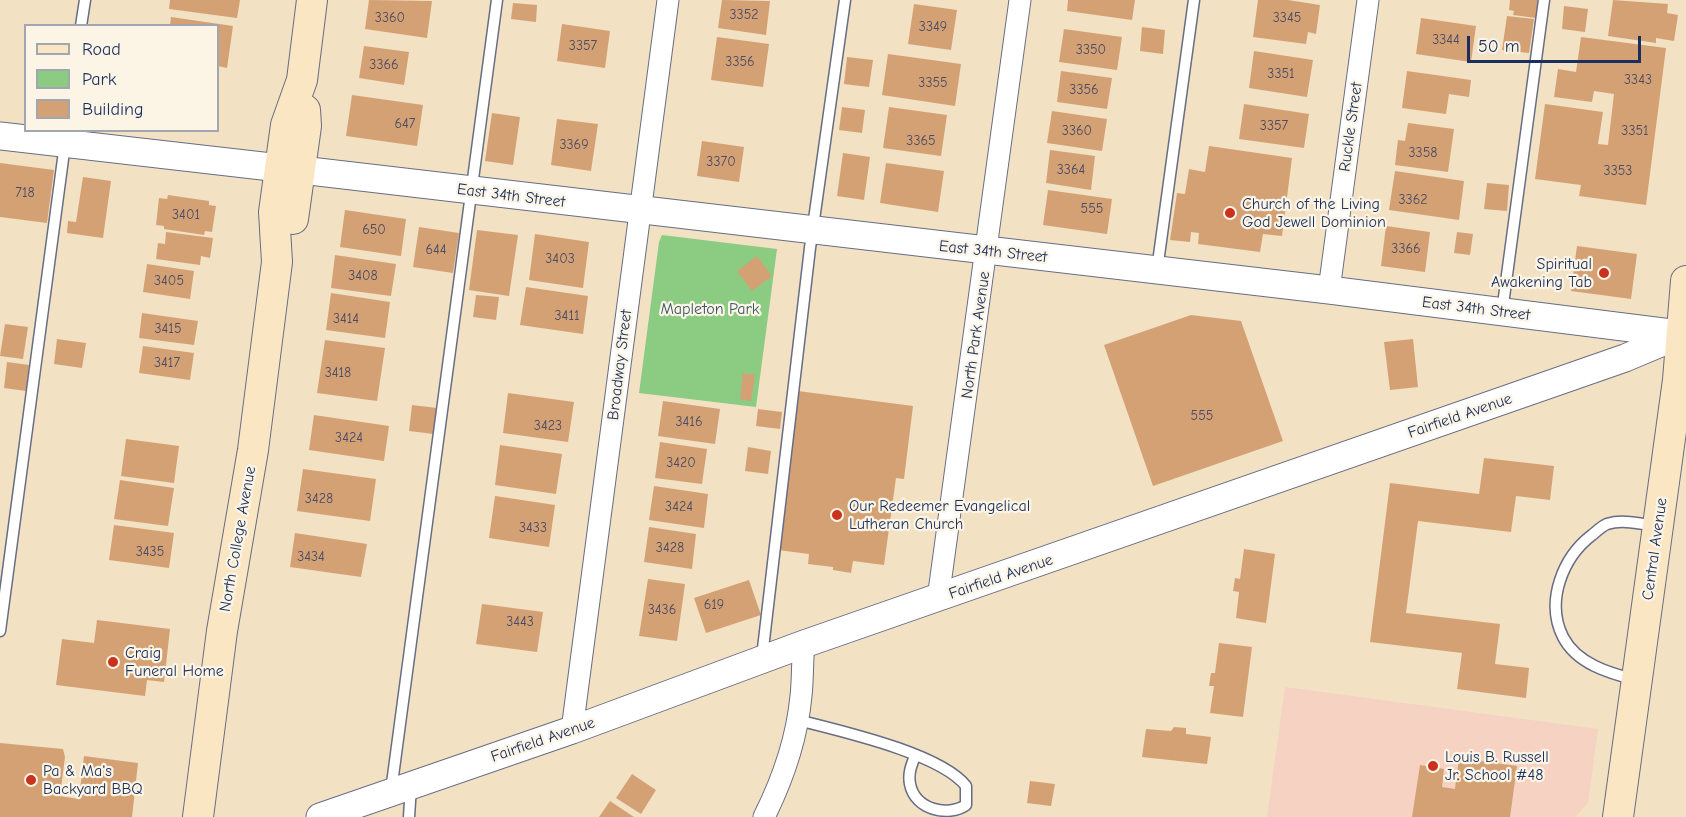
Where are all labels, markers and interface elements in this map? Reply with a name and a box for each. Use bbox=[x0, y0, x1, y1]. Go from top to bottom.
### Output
house number: 3352 bbox=[729, 7, 759, 23]
house number: 3360 bbox=[375, 10, 405, 26]
house number: 3345 bbox=[1273, 10, 1301, 26]
house number: 3349 bbox=[919, 19, 947, 35]
legend bbox=[24, 24, 219, 132]
scale bar bbox=[1470, 24, 1644, 62]
house number: 3344 bbox=[1432, 32, 1460, 48]
text: 50 m bbox=[1478, 36, 1520, 57]
house number: 3357 bbox=[569, 38, 597, 54]
text: Road bbox=[82, 39, 121, 60]
house number: 3350 bbox=[1076, 42, 1106, 58]
house number: 3356 bbox=[725, 54, 755, 70]
house number: 3366 bbox=[369, 57, 399, 73]
house number: 3351 bbox=[1267, 66, 1295, 82]
text: Park bbox=[82, 69, 116, 90]
house number: 3343 bbox=[1624, 72, 1652, 88]
house number: 3355 bbox=[918, 75, 948, 91]
street label: Ruckle Street bbox=[1335, 81, 1367, 173]
house number: 3356 bbox=[1069, 82, 1099, 98]
text: Building bbox=[82, 99, 144, 120]
house number: 647 bbox=[395, 116, 415, 132]
house number: 3357 bbox=[1260, 118, 1288, 134]
house number: 3360 bbox=[1062, 123, 1092, 139]
house number: 3351 bbox=[1621, 123, 1649, 139]
house number: 3365 bbox=[906, 133, 936, 149]
house number: 3369 bbox=[559, 137, 589, 153]
house number: 3358 bbox=[1409, 145, 1437, 161]
house number: 3370 bbox=[706, 154, 736, 170]
house number: 3364 bbox=[1057, 162, 1085, 178]
house number: 3353 bbox=[1604, 163, 1632, 179]
street label: East 34th Street bbox=[456, 180, 566, 212]
house number: 718 bbox=[15, 185, 35, 201]
house number: 3362 bbox=[1398, 192, 1428, 208]
place label: Church of the Living God Jewell Dominion bbox=[1242, 194, 1386, 232]
house number: 555 bbox=[1081, 201, 1103, 217]
marker: Church of the Living God Jewell Dominion bbox=[1223, 206, 1237, 220]
house number: 3401 bbox=[172, 207, 200, 223]
house number: 650 bbox=[362, 222, 386, 238]
street label: East 34th Street bbox=[938, 237, 1048, 267]
house number: 3366 bbox=[1391, 241, 1421, 257]
house number: 644 bbox=[425, 242, 447, 258]
house number: 3403 bbox=[545, 251, 575, 267]
place label: Spiritual Awakening Tab bbox=[1491, 254, 1592, 292]
marker: Spiritual Awakening Tab bbox=[1597, 266, 1611, 280]
house number: 3408 bbox=[348, 268, 378, 284]
street label: North Park Avenue bbox=[958, 270, 994, 400]
house number: 3405 bbox=[154, 273, 184, 289]
street label: East 34th Street bbox=[1421, 293, 1531, 325]
park label: Mapleton Park bbox=[660, 299, 760, 319]
house number: 3411 bbox=[555, 308, 579, 324]
street label: Broadway Street bbox=[604, 309, 636, 421]
house number: 3414 bbox=[333, 311, 359, 327]
house number: 3415 bbox=[155, 321, 181, 337]
house number: 3417 bbox=[154, 355, 180, 371]
house number: 3418 bbox=[325, 365, 351, 381]
street label: Fairfield Avenue bbox=[1405, 389, 1515, 443]
house number: 555 bbox=[1191, 408, 1213, 424]
house number: 3416 bbox=[676, 414, 702, 430]
house number: 3423 bbox=[534, 418, 562, 434]
house number: 3424 bbox=[335, 430, 363, 446]
house number: 3420 bbox=[666, 455, 696, 471]
street label: North College Avenue bbox=[216, 465, 260, 613]
house number: 3428 bbox=[305, 491, 333, 507]
place label: Our Redeemer Evangelical Lutheran Church bbox=[849, 496, 1030, 534]
street label: Central Avenue bbox=[1638, 497, 1672, 601]
house number: 3424 bbox=[665, 499, 693, 515]
marker: Our Redeemer Evangelical Lutheran Church bbox=[830, 508, 844, 522]
house number: 3433 bbox=[519, 520, 547, 536]
house number: 3428 bbox=[656, 540, 684, 556]
house number: 3435 bbox=[136, 544, 164, 560]
house number: 3434 bbox=[297, 549, 325, 565]
street label: Fairfield Avenue bbox=[946, 550, 1056, 604]
house number: 619 bbox=[704, 597, 724, 613]
house number: 3436 bbox=[648, 602, 676, 618]
house number: 3443 bbox=[506, 614, 534, 630]
place label: Craig Funeral Home bbox=[125, 643, 224, 681]
marker: Craig Funeral Home bbox=[106, 655, 120, 669]
street label: Fairfield Avenue bbox=[488, 713, 598, 767]
place label: Louis B. Russell Jr. School #48 bbox=[1445, 747, 1549, 785]
marker: Louis B. Russell Jr. School #48 bbox=[1426, 759, 1440, 773]
place label: Pa & Ma's Backyard BBQ bbox=[43, 761, 143, 799]
marker: Pa & Ma's Backyard BBQ bbox=[24, 773, 38, 787]

